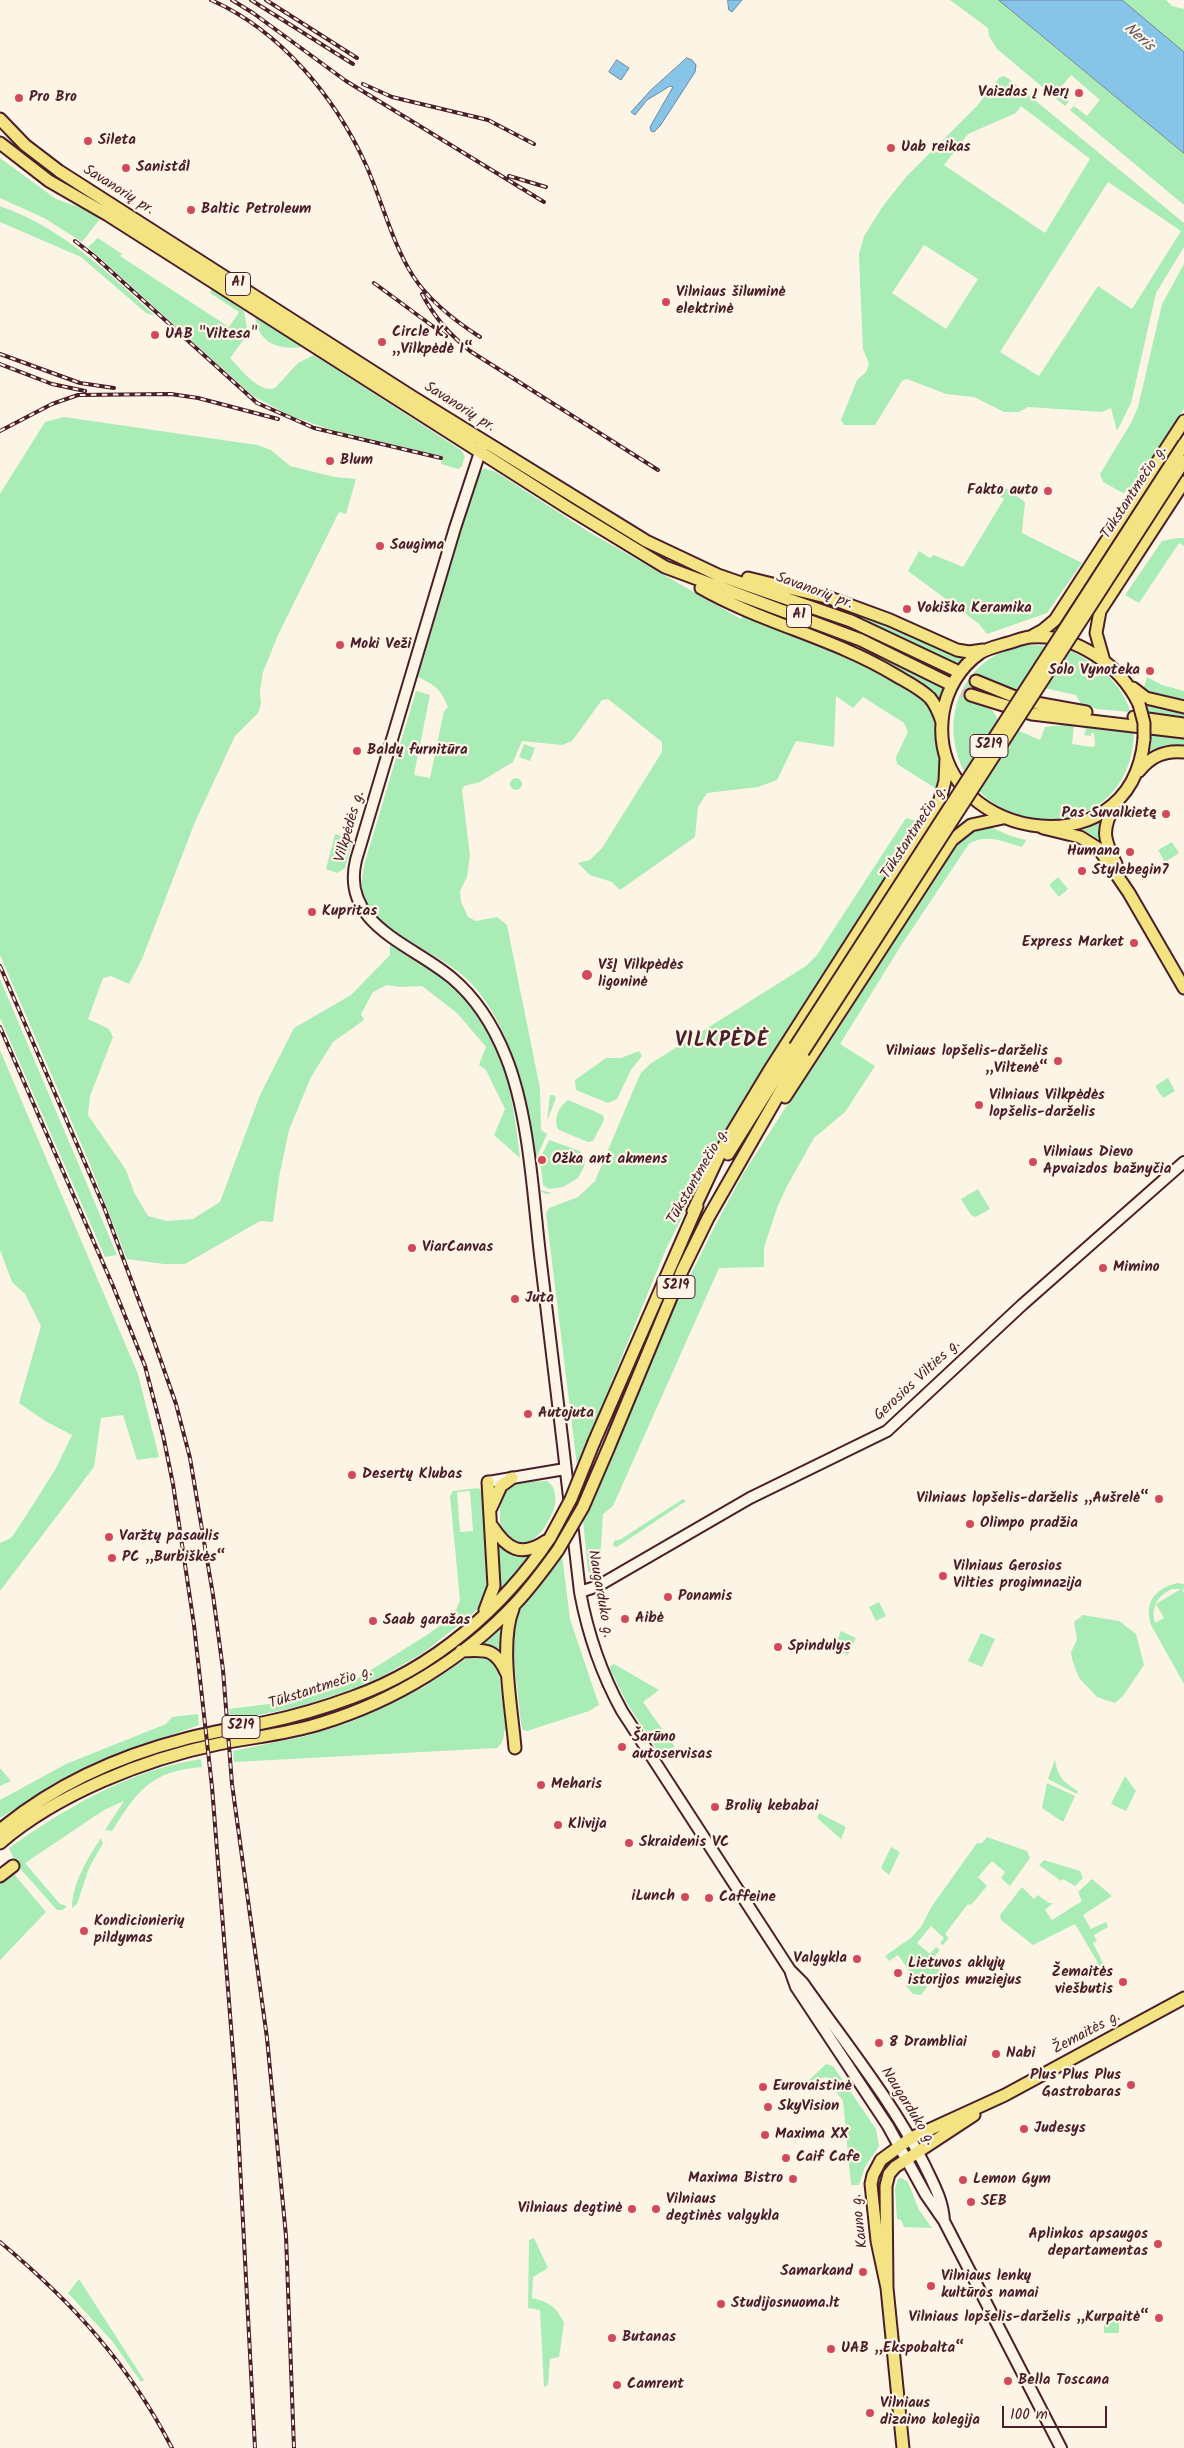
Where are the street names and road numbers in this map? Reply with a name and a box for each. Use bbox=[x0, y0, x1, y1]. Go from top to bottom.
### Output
street label: Savanorių pr. bbox=[79, 162, 157, 220]
road number: A1 bbox=[226, 272, 250, 296]
street label: Savanorių pr. bbox=[420, 379, 498, 437]
street label: Tūkstantmečio g. bbox=[1098, 443, 1172, 543]
street label: Savanorių pr. bbox=[773, 570, 855, 614]
road number: A1 bbox=[786, 604, 812, 628]
road number: 5219 bbox=[970, 734, 1008, 758]
street label: Tūkstantmečio g. bbox=[878, 783, 952, 883]
street label: Vilkpėdės g. bbox=[332, 789, 370, 865]
street label: Tūkstantmečio g. bbox=[664, 1126, 734, 1228]
road number: 5219 bbox=[657, 1275, 695, 1298]
street label: Gerosios Vilties g. bbox=[871, 1336, 965, 1426]
street label: Naugarduko g. bbox=[582, 1549, 616, 1639]
street label: Tūkstantmečio g. bbox=[267, 1664, 375, 1714]
road number: 5219 bbox=[222, 1715, 260, 1738]
street label: Žemaitės g. bbox=[1050, 2009, 1124, 2059]
street label: Naugarduko g. bbox=[876, 2065, 938, 2149]
street label: Kauno g. bbox=[849, 2193, 873, 2249]

